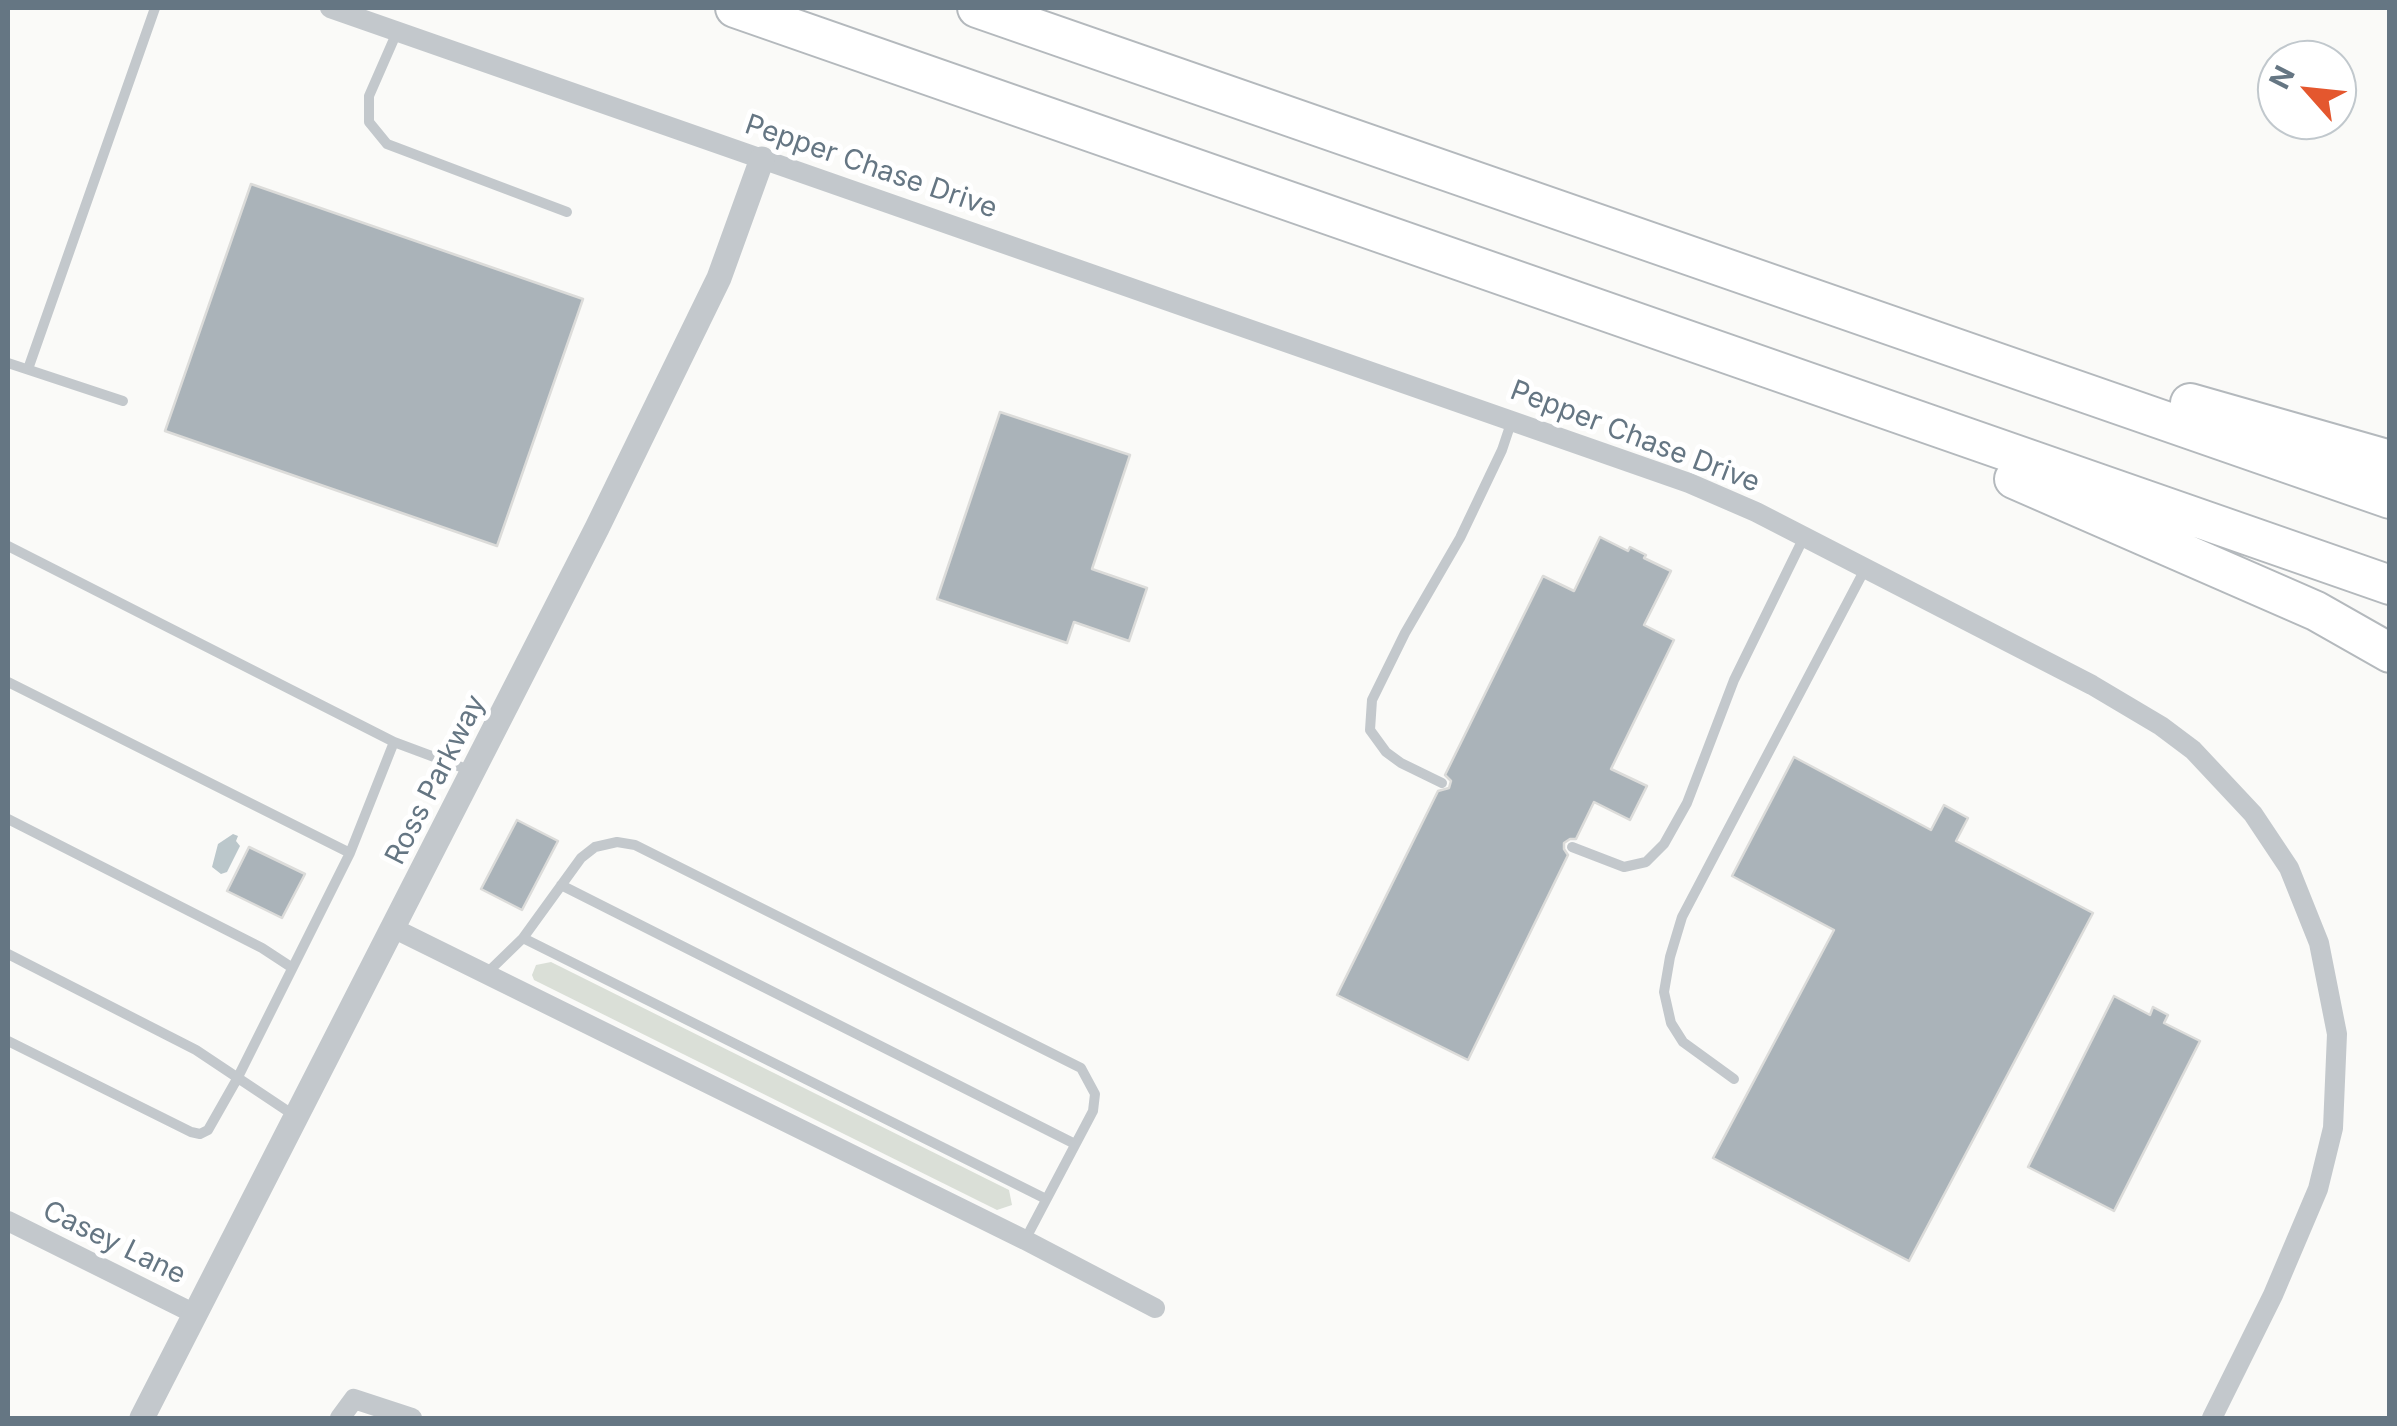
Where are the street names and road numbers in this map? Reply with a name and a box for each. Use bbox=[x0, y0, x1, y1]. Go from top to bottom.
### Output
street label: Pepper Chase Drive bbox=[741, 108, 1001, 226]
street label: Pepper Chase Drive bbox=[1506, 374, 1764, 500]
street label: Ross Parkway bbox=[379, 690, 493, 870]
street label: Casey Lane bbox=[37, 1194, 191, 1292]

